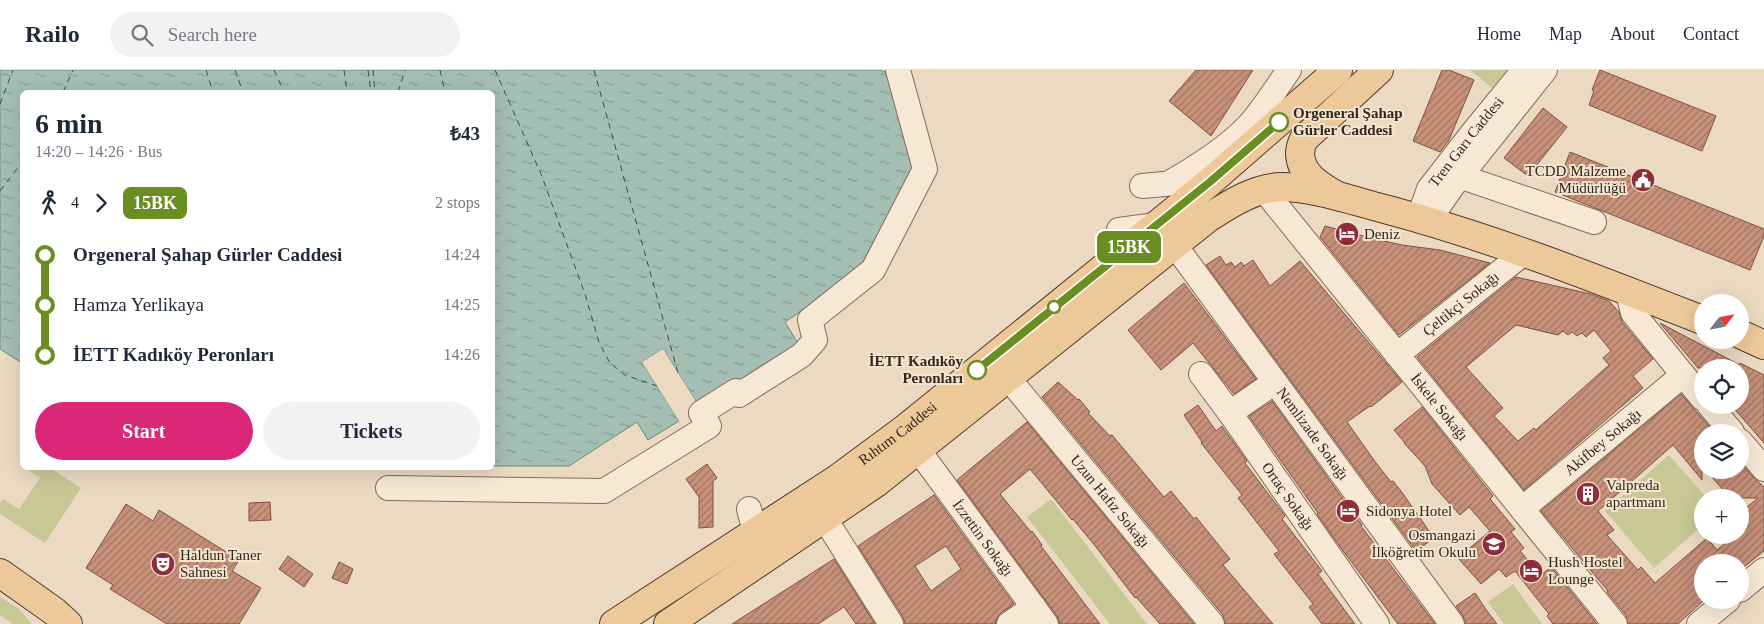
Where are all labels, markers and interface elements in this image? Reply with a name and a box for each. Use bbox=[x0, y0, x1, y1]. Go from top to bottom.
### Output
search box bbox=[110, 12, 460, 57]
text: Railo bbox=[25, 21, 80, 47]
icon: search bbox=[128, 21, 156, 49]
text: Search here bbox=[168, 24, 257, 45]
text: Home bbox=[1477, 24, 1521, 44]
text: Map bbox=[1549, 24, 1582, 44]
text: About bbox=[1610, 24, 1655, 44]
text: Contact bbox=[1683, 24, 1739, 44]
street label: Tren Garı Caddesi bbox=[1426, 94, 1507, 190]
place label: Orgeneral Şahap Gürler Caddesi bbox=[1293, 105, 1403, 138]
text: 6 min bbox=[35, 108, 103, 139]
marker: Orgeneral Şahap Gürler Caddesi bbox=[1269, 112, 1289, 132]
text: ₺43 bbox=[450, 123, 480, 144]
text: 14:20 – 14:26 · Bus bbox=[35, 143, 162, 160]
place label: TCDD Malzeme Müdürlüğü bbox=[1526, 163, 1627, 196]
public building icon: TCDD Malzeme Müdürlüğü bbox=[1630, 167, 1656, 193]
icon: walk bbox=[35, 189, 63, 217]
icon: forward bbox=[87, 189, 115, 217]
text: 15BK bbox=[133, 193, 177, 213]
text: 4 bbox=[71, 194, 79, 211]
text: 2 stops bbox=[435, 194, 480, 211]
hotel icon: Deniz bbox=[1334, 221, 1360, 247]
place label: Deniz bbox=[1364, 226, 1400, 242]
line badge: 15BK bbox=[1094, 231, 1164, 263]
text: 15BK bbox=[1107, 237, 1151, 257]
text: Orgeneral Şahap Gürler Caddesi bbox=[73, 244, 342, 265]
text: 14:24 bbox=[444, 246, 480, 263]
street label: Çeltikçi Sokağı bbox=[1420, 268, 1502, 339]
text: Hamza Yerlikaya bbox=[73, 294, 204, 315]
north arrow bbox=[1694, 294, 1749, 349]
map controls bbox=[1694, 294, 1749, 609]
text: 14:25 bbox=[444, 296, 480, 313]
unlabelled marker bbox=[1047, 300, 1061, 314]
text: İETT Kadıköy Peronları bbox=[73, 344, 274, 365]
text: 14:26 bbox=[444, 346, 480, 363]
place label: İETT Kadıköy Peronları bbox=[869, 353, 963, 386]
button: locate bbox=[1694, 359, 1749, 414]
marker: İETT Kadıköy Peronları bbox=[967, 360, 987, 380]
street label: İskele Sokağı bbox=[1408, 370, 1471, 444]
street label: Nemlizade Sokağı bbox=[1274, 384, 1352, 483]
street label: Rıhtım Caddesi bbox=[856, 398, 940, 468]
button: Start bbox=[35, 402, 253, 460]
button: Tickets bbox=[263, 402, 480, 460]
street label: Akifbey Sokağı bbox=[1561, 405, 1644, 478]
button: layers bbox=[1694, 424, 1749, 479]
street label: Uzun Hafız Sokağı bbox=[1067, 452, 1153, 551]
street label: Ortaç Sokağı bbox=[1259, 459, 1317, 533]
place label: Valpreda apartmanı bbox=[1606, 477, 1666, 510]
building icon: Valpreda apartmanı bbox=[1575, 481, 1601, 507]
button: + bbox=[1694, 489, 1749, 544]
street label: İzzettin Sokağı bbox=[950, 497, 1016, 579]
hotel icon: Sidonya Hotel bbox=[1335, 498, 1361, 524]
place label: Sidonya Hotel bbox=[1366, 503, 1452, 519]
place label: Osmangazi İlköğretim Okulu bbox=[1371, 527, 1476, 560]
school or university icon: Osmangazi İlköğretim Okulu bbox=[1481, 531, 1507, 557]
place label: Haldun Taner Sahnesi bbox=[180, 547, 262, 580]
theatre icon: Haldun Taner Sahnesi bbox=[150, 551, 176, 577]
place label: Hush Hostel Lounge bbox=[1548, 554, 1623, 587]
button: − bbox=[1694, 554, 1749, 609]
hotel icon: Hush Hostel Lounge bbox=[1518, 558, 1544, 584]

